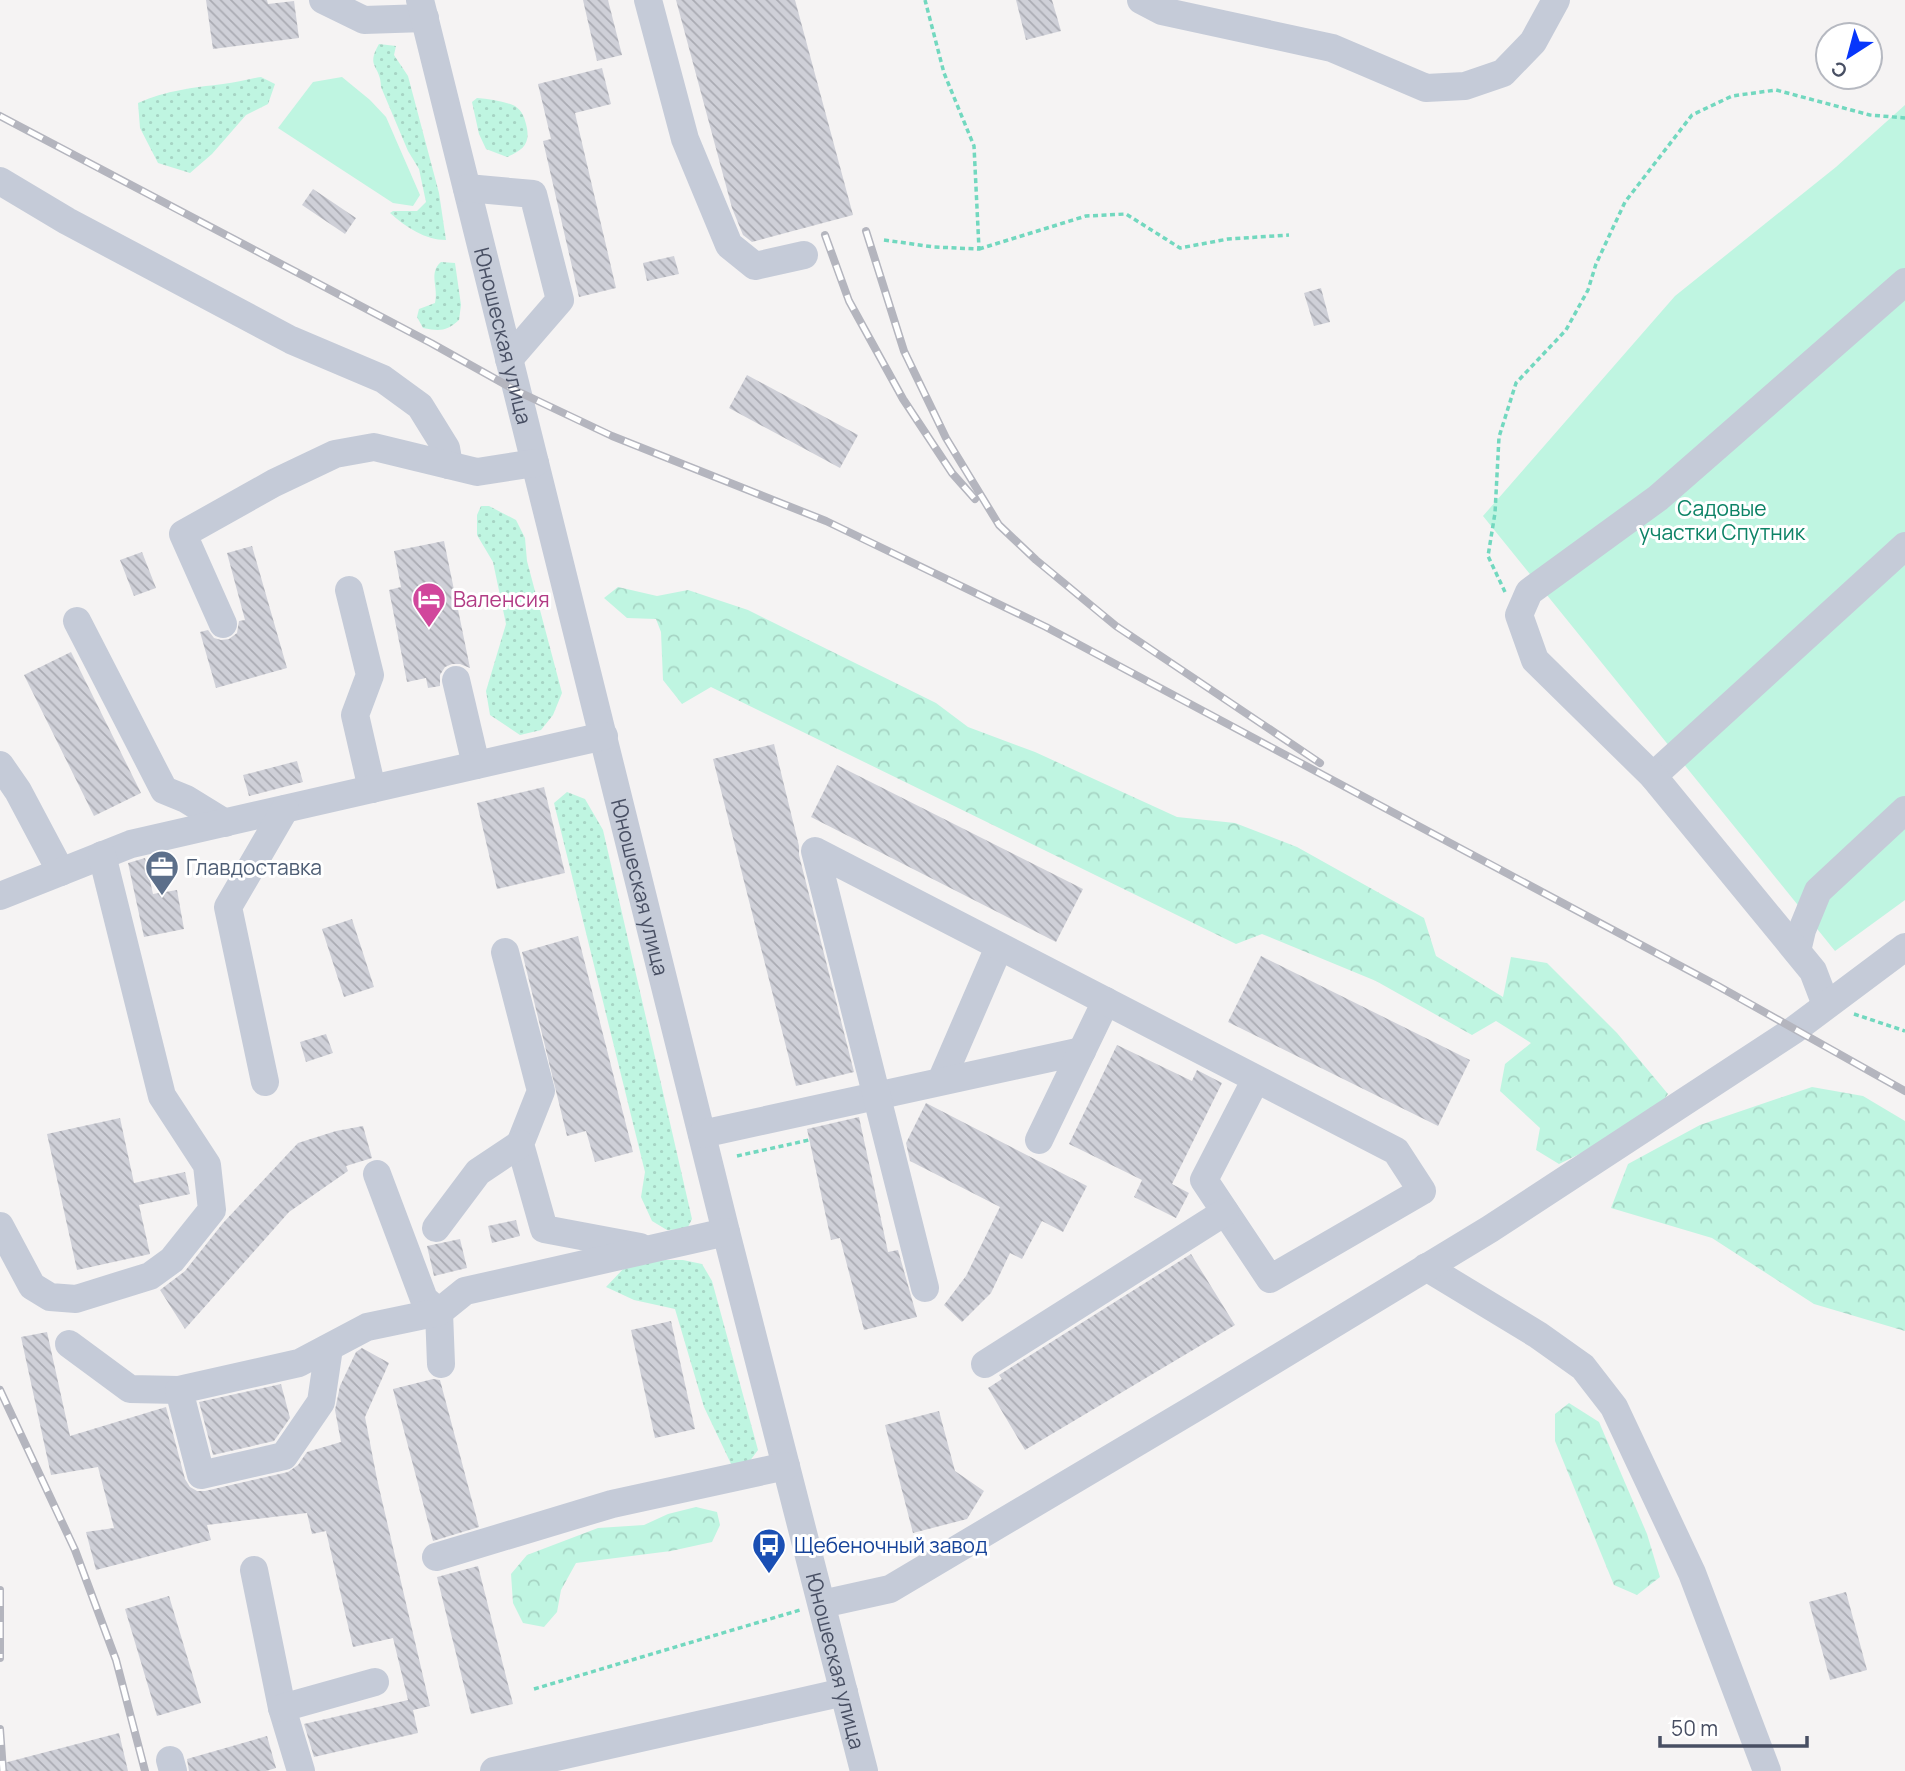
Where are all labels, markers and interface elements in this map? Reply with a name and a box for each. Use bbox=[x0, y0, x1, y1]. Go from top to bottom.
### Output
north arrow bbox=[1814, 21, 1884, 91]
text: С bbox=[1826, 55, 1852, 84]
street label: Юношеская улица bbox=[468, 244, 539, 427]
park label: Садовые участки Спутник bbox=[1639, 494, 1806, 546]
hotel icon: Валенсия bbox=[410, 580, 448, 629]
place label: Валенсия bbox=[453, 585, 549, 613]
street label: Юношеская улица bbox=[605, 796, 676, 978]
office icon: Главдоставка bbox=[143, 848, 181, 897]
place label: Главдоставка bbox=[186, 853, 322, 881]
bus stop icon: Щебеночный завод bbox=[750, 1526, 788, 1575]
place label: Щебеночный завод bbox=[794, 1531, 988, 1559]
street label: Юношеская улица bbox=[800, 1569, 872, 1752]
scale bar bbox=[1660, 1704, 1807, 1748]
text: 50 m bbox=[1671, 1714, 1718, 1742]

